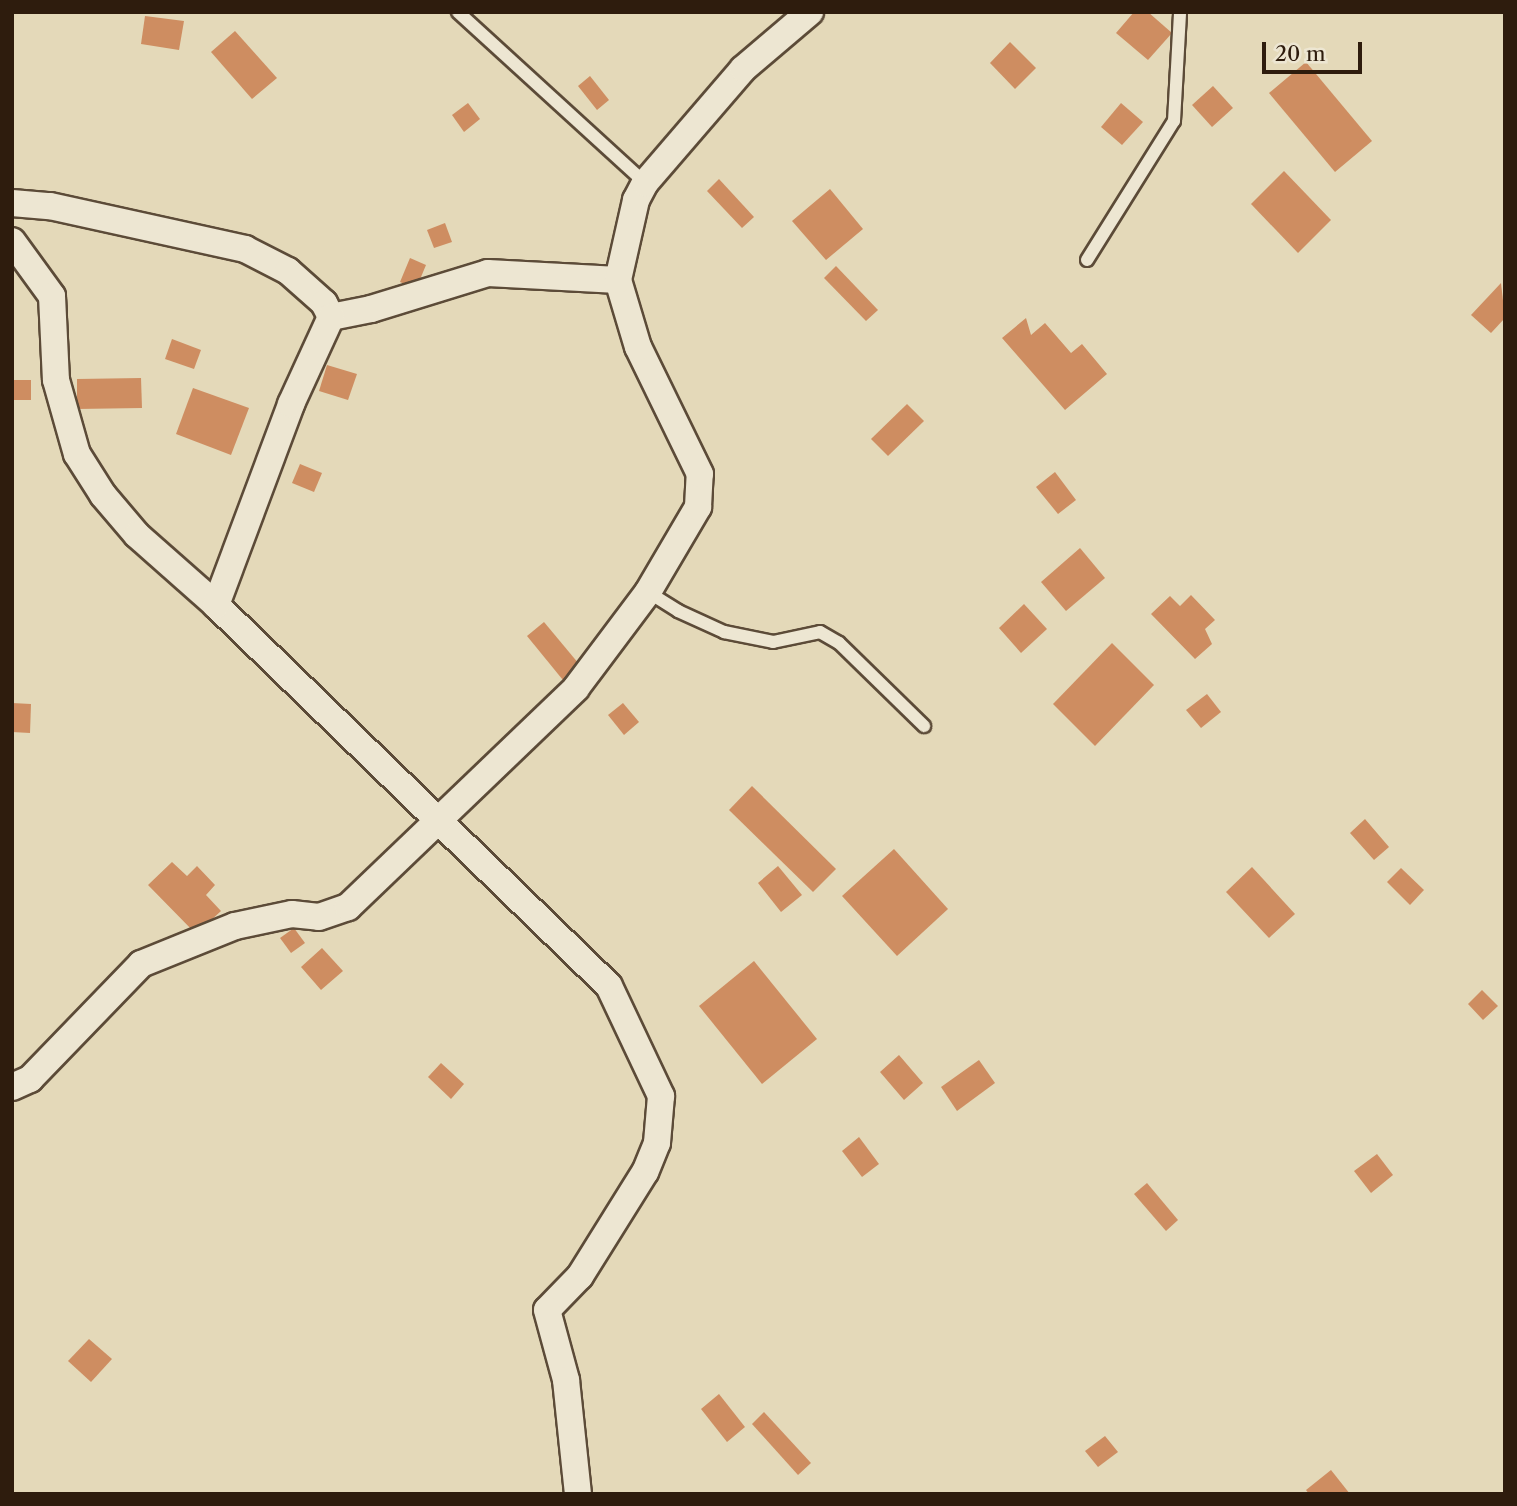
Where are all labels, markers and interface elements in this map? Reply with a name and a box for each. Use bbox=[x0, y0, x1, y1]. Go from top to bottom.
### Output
scale bar bbox=[1265, 28, 1365, 72]
text: 20 m bbox=[1275, 41, 1326, 66]

